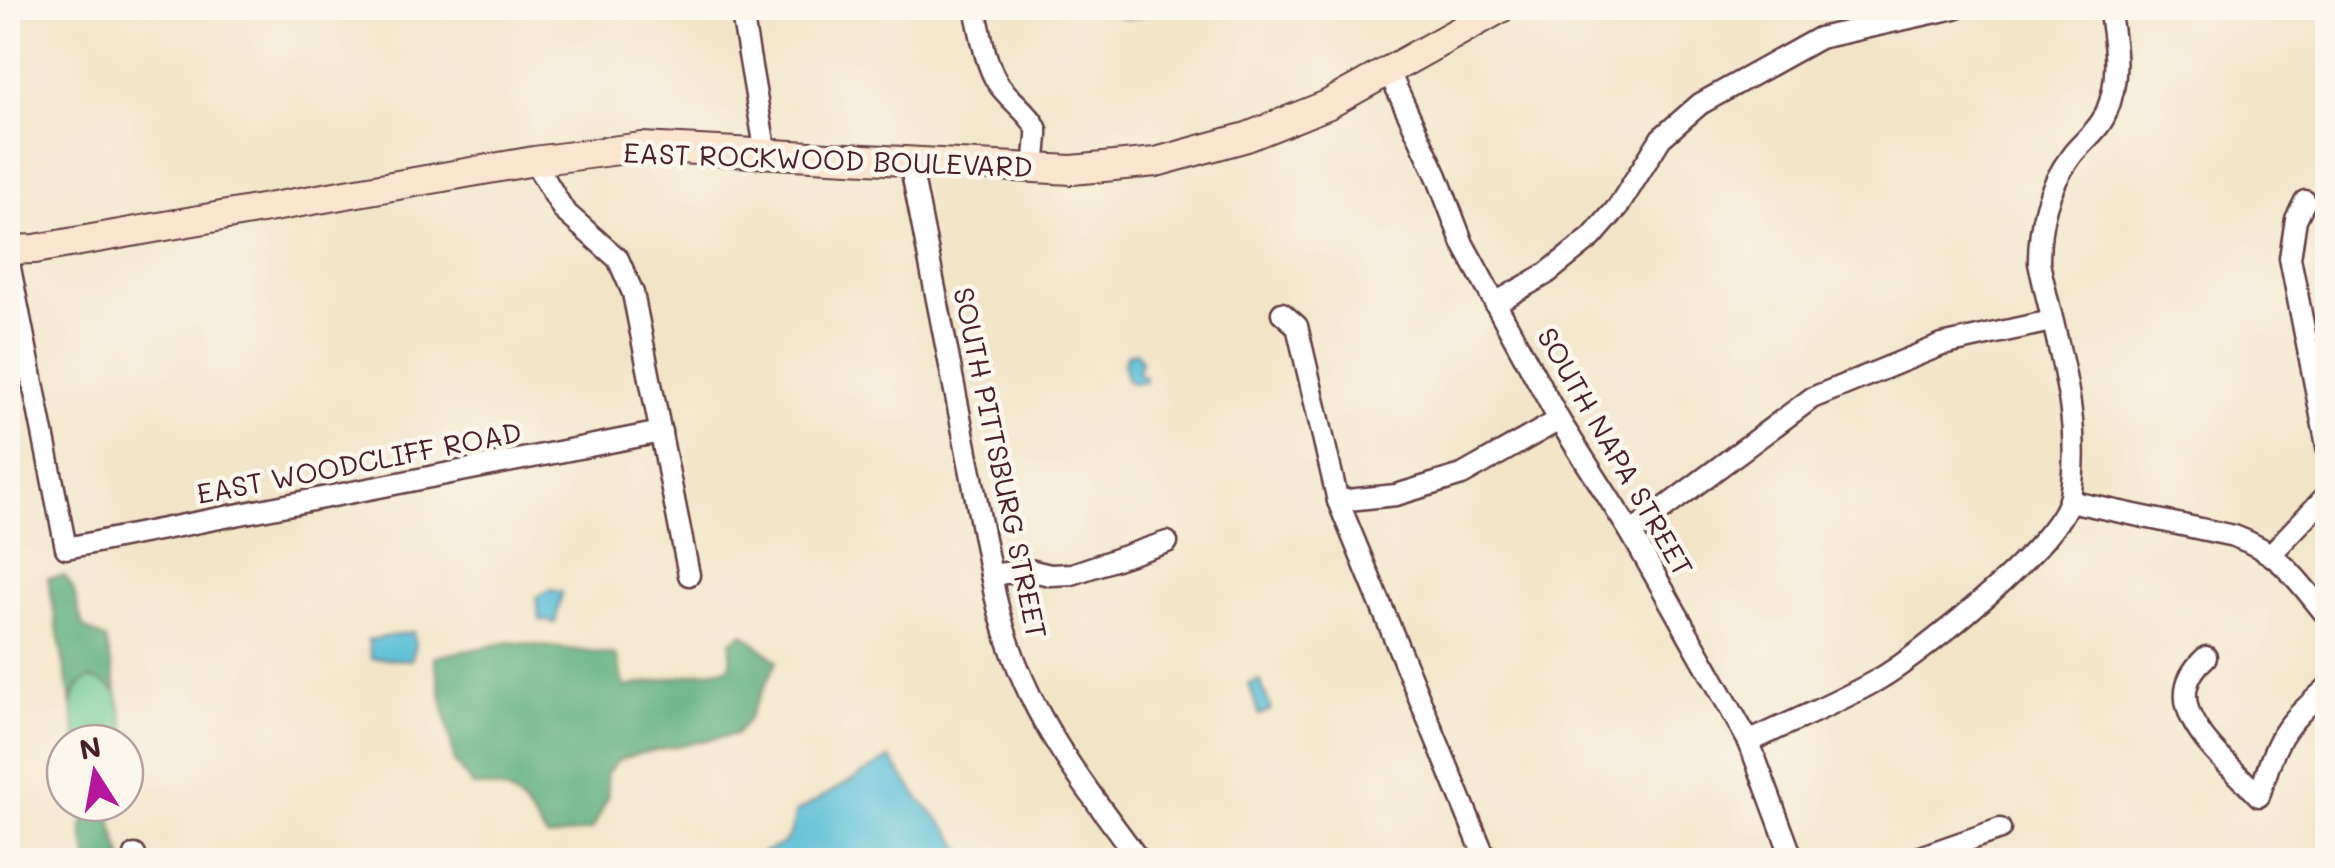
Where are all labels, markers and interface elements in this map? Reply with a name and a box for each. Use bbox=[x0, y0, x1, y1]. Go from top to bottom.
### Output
street label: EAST ROCKWOOD BOULEVARD bbox=[623, 134, 1033, 184]
street label: SOUTH PITTSBURG STREET bbox=[946, 284, 1056, 642]
street label: SOUTH NAPA STREET bbox=[1530, 321, 1702, 582]
street label: EAST WOODCLIFF ROAD bbox=[193, 413, 524, 511]
north arrow bbox=[45, 723, 145, 823]
text: N bbox=[76, 728, 104, 767]

